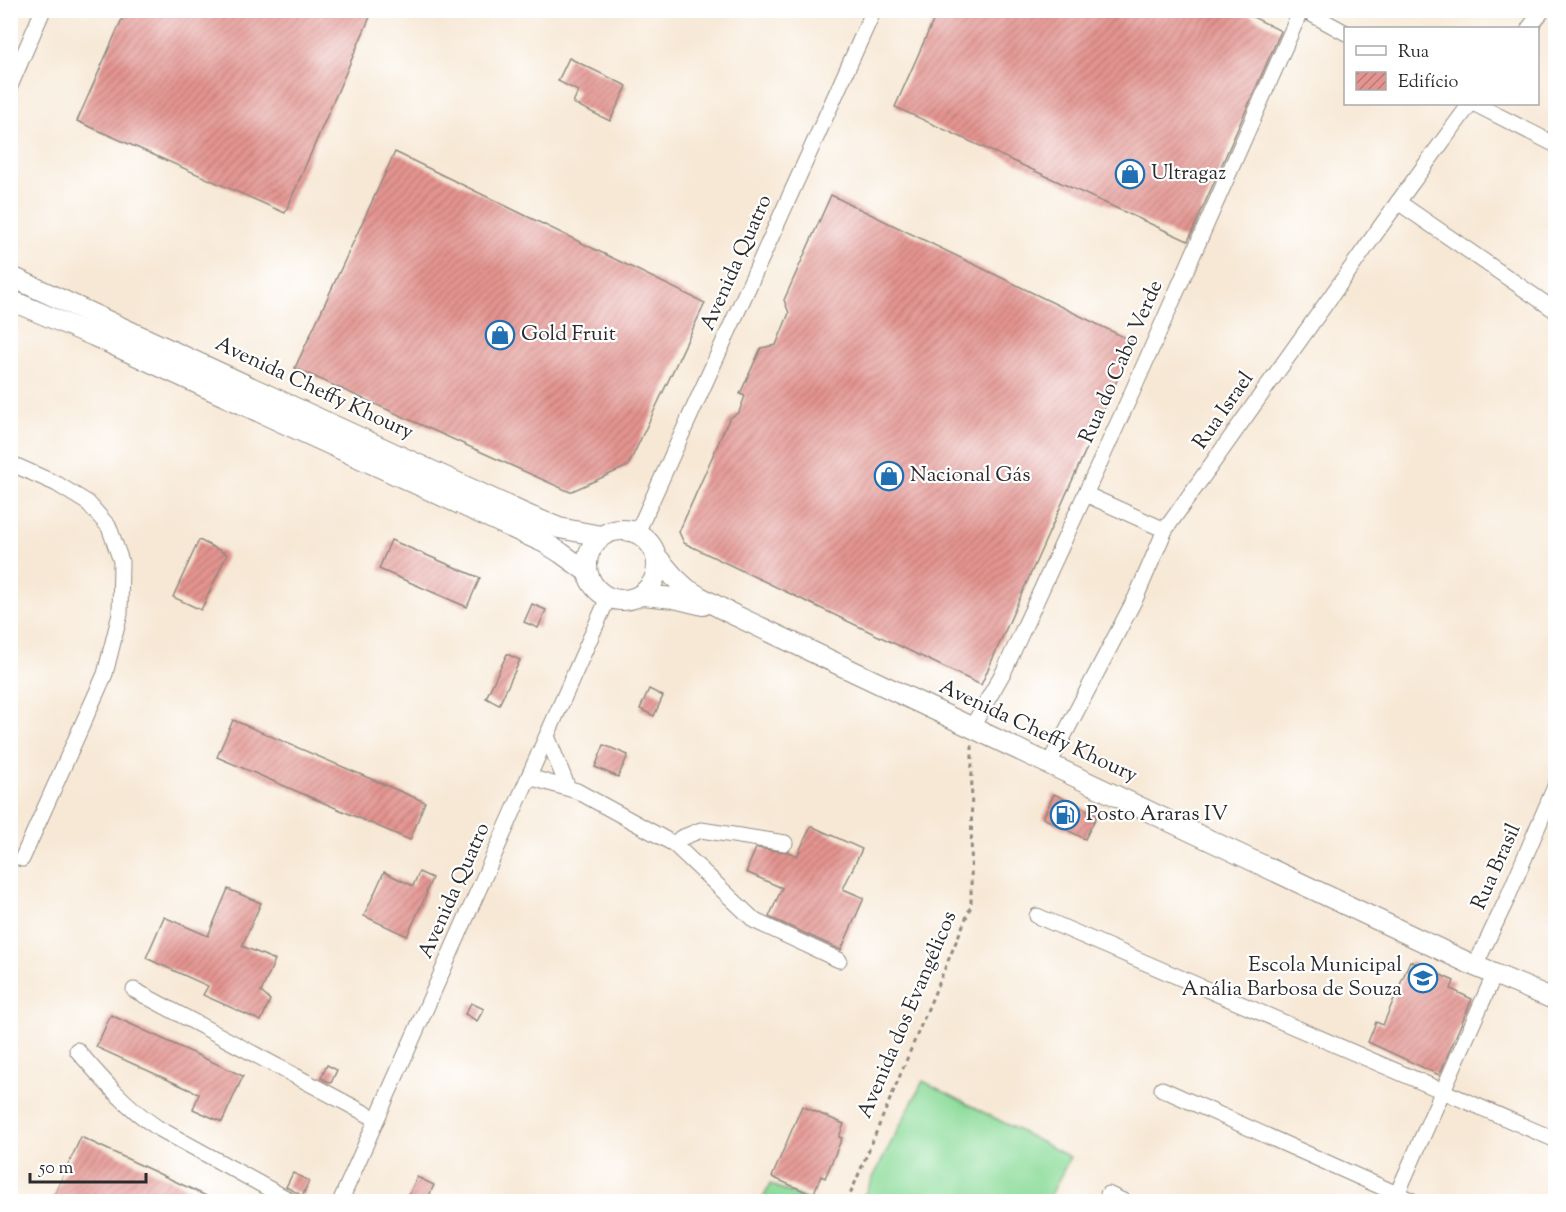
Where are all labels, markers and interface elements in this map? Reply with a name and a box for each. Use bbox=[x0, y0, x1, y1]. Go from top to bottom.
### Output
legend bbox=[1344, 27, 1539, 105]
text: Rua bbox=[1398, 40, 1429, 66]
text: Edifício bbox=[1398, 70, 1459, 96]
shop icon: Ultragaz bbox=[1114, 158, 1146, 190]
place label: Ultragaz bbox=[1151, 159, 1226, 189]
street label: Avenida Quatro bbox=[694, 190, 780, 336]
street label: Rua do Cabo Verde bbox=[1073, 276, 1171, 448]
shop icon: Gold Fruit bbox=[484, 319, 516, 351]
place label: Gold Fruit bbox=[521, 320, 616, 350]
street label: Avenida Cheffy Khoury bbox=[210, 330, 419, 448]
street label: Rua Israel bbox=[1186, 366, 1262, 456]
shop icon: Nacional Gás bbox=[873, 460, 905, 492]
place label: Nacional Gás bbox=[910, 461, 1030, 491]
street label: Avenida Cheffy Khoury bbox=[934, 673, 1143, 791]
fuel station icon: Posto Araras IV bbox=[1049, 799, 1081, 831]
place label: Posto Araras IV bbox=[1086, 800, 1228, 830]
street label: Avenida Quatro bbox=[412, 818, 498, 964]
street label: Rua Brasil bbox=[1465, 819, 1529, 915]
street label: Avenida dos Evangélicos bbox=[851, 907, 965, 1123]
place label: Escola Municipal Anália Barbosa de Souza bbox=[1182, 951, 1402, 1005]
school or university icon: Escola Municipal Anália Barbosa de Souza bbox=[1407, 962, 1439, 994]
scale bar bbox=[30, 1146, 146, 1184]
text: 50 m bbox=[38, 1156, 74, 1182]

